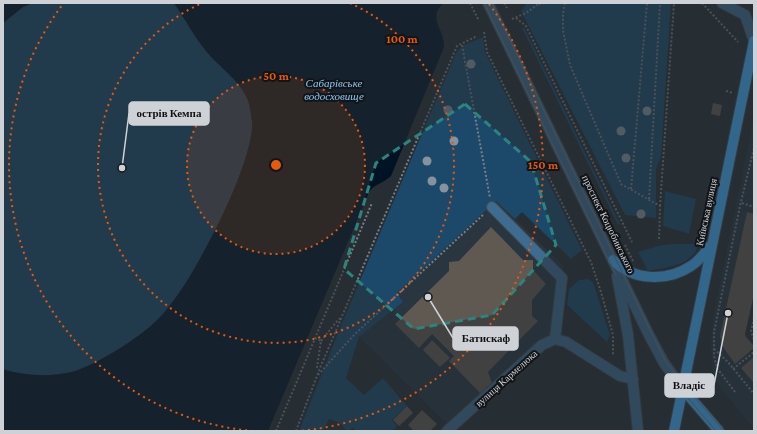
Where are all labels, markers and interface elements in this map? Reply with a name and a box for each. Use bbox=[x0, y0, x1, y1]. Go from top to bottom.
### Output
text: 100 m bbox=[386, 32, 419, 46]
text: 50 m bbox=[263, 69, 290, 83]
water label: Сабарівське водосховище bbox=[304, 77, 364, 102]
callout: острів Кемпа bbox=[129, 102, 209, 125]
text: острів Кемпа bbox=[137, 107, 202, 119]
centre of rings bbox=[269, 158, 283, 172]
text: 150 m bbox=[528, 158, 559, 172]
street label: проспект Коцюбинського bbox=[580, 173, 637, 275]
street label: Київська вулиця bbox=[694, 177, 719, 247]
callout: Батискаф bbox=[453, 327, 518, 350]
text: Батискаф bbox=[462, 332, 511, 344]
street label: вулиця Кармелюка bbox=[473, 347, 540, 409]
callout: Владіс bbox=[665, 374, 714, 397]
text: Владіс bbox=[673, 379, 705, 391]

